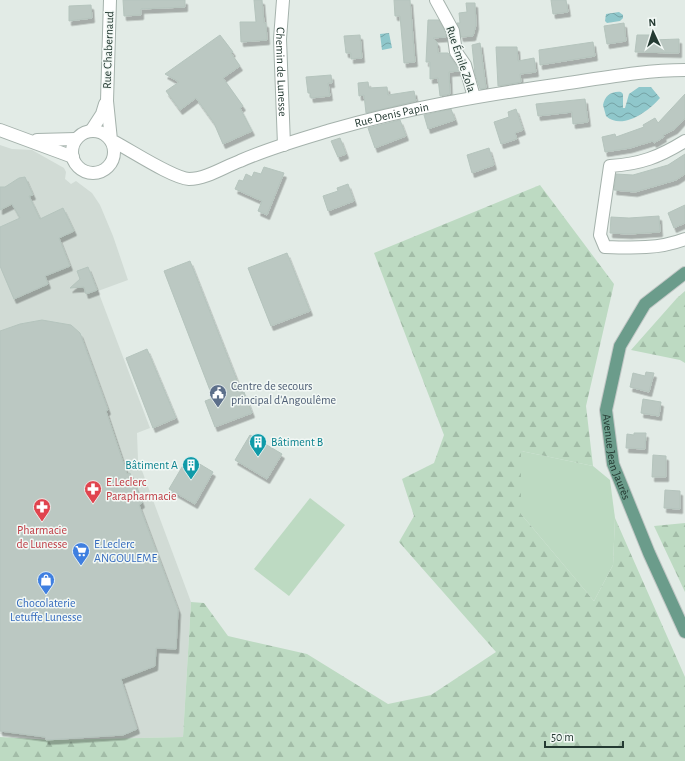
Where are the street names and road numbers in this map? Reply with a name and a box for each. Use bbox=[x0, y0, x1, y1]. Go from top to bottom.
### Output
street label: Rue Chabernaud bbox=[101, 11, 115, 89]
street label: Rue Émile Zola bbox=[444, 24, 479, 94]
street label: Chemin de Lunesse bbox=[274, 27, 289, 117]
street label: Rue Denis Papin bbox=[353, 100, 430, 129]
street label: Avenue Jean Jaurès bbox=[601, 413, 633, 501]

